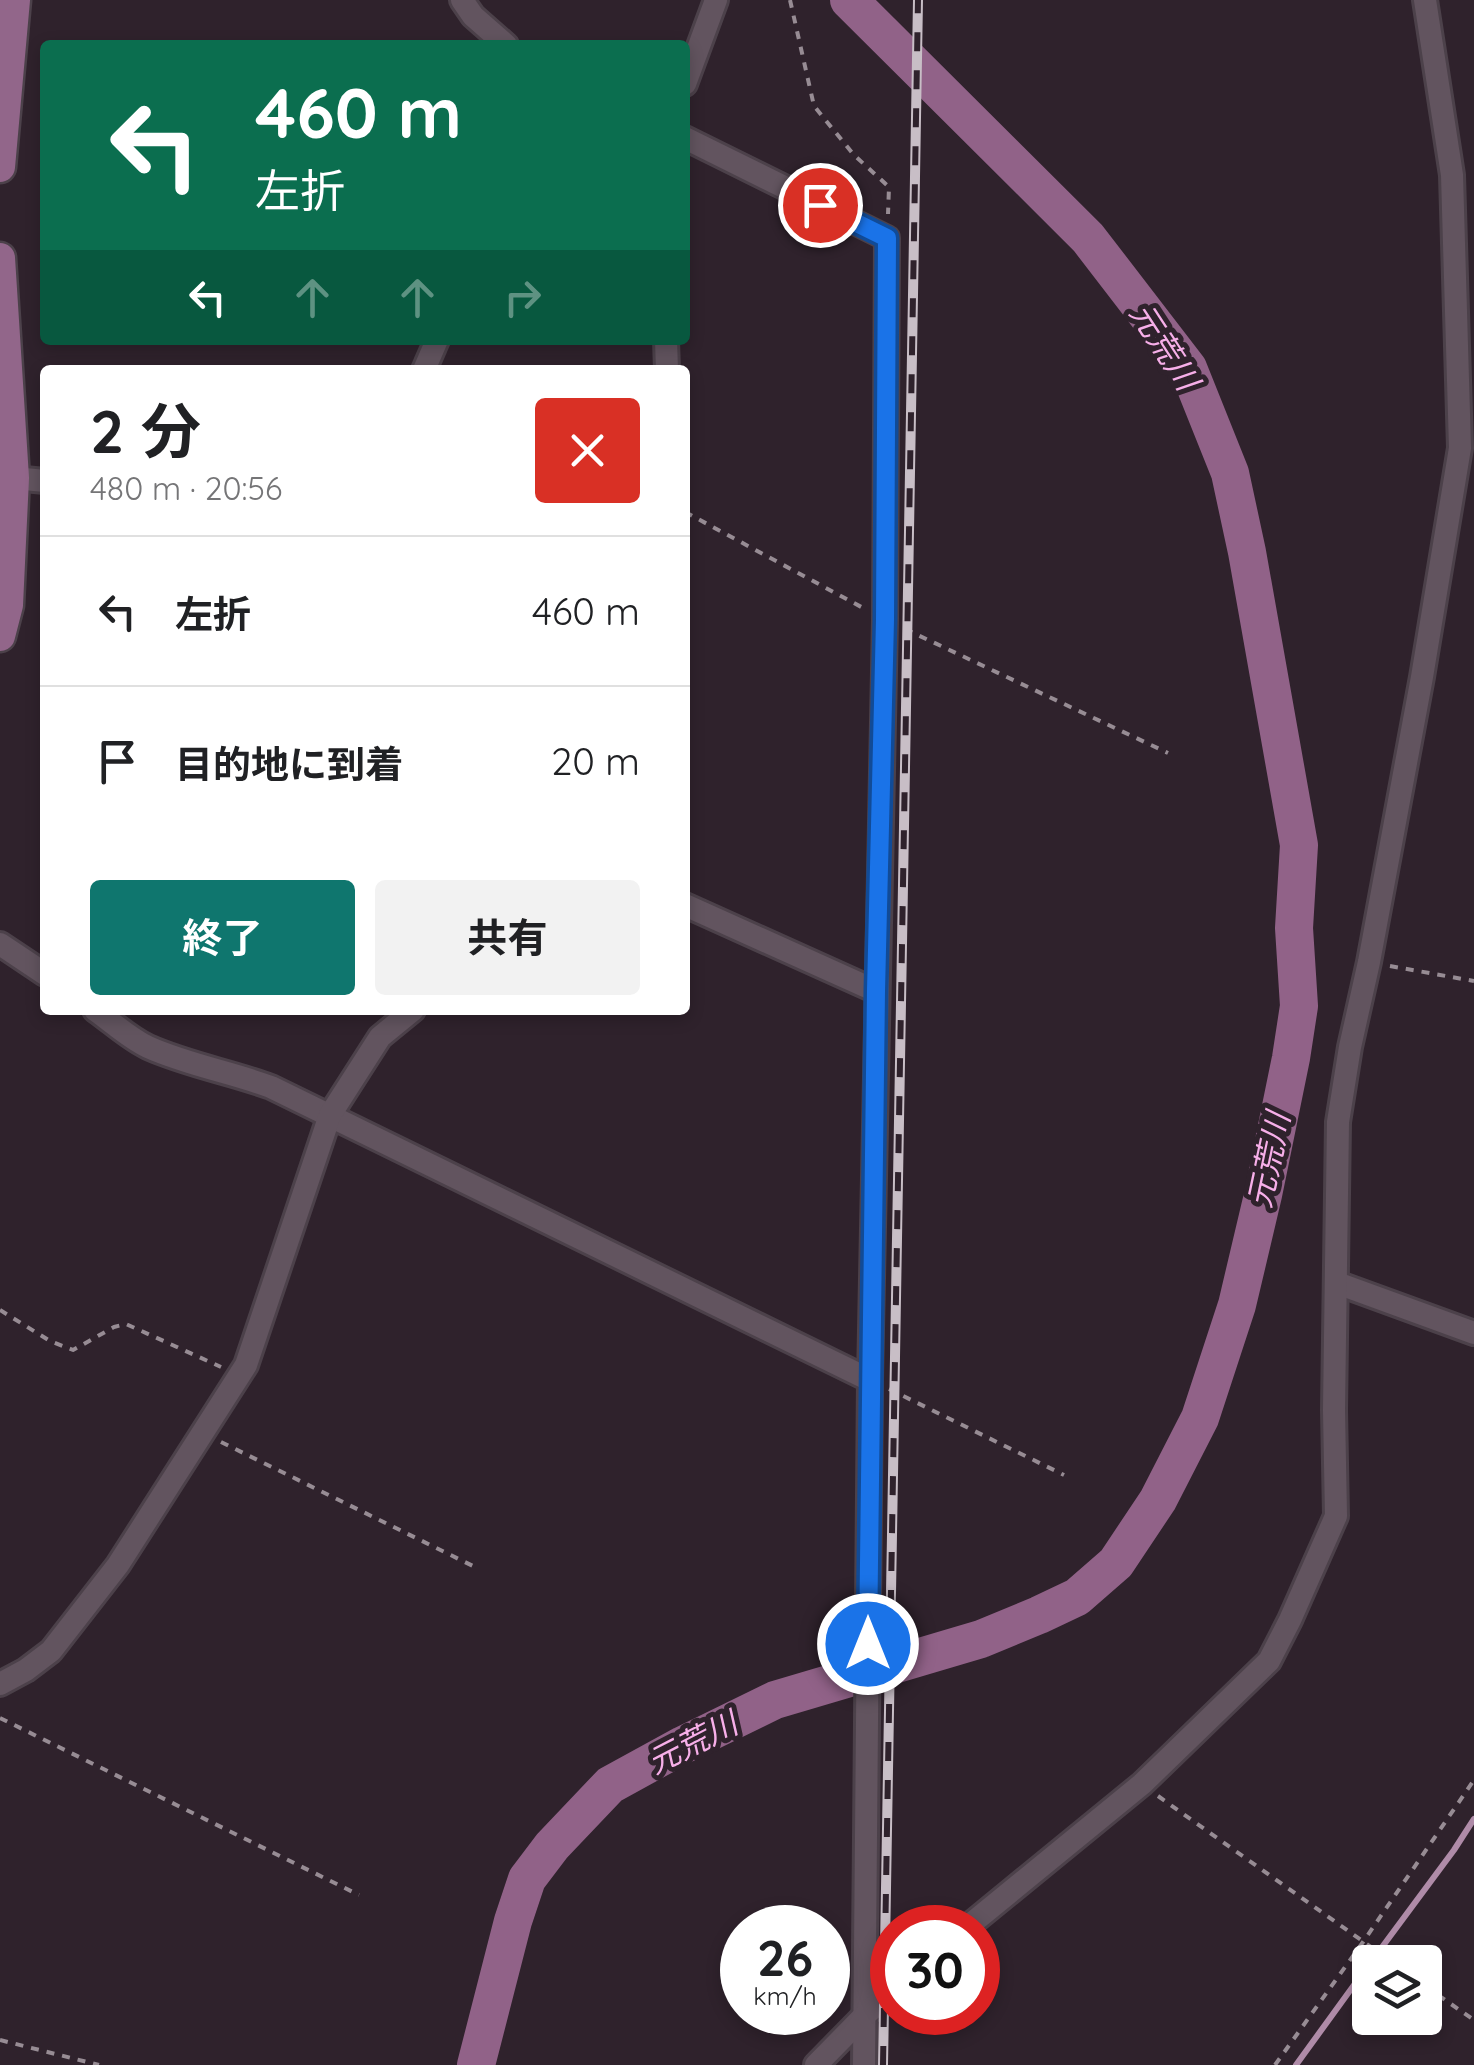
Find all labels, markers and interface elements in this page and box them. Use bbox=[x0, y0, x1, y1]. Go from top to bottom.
text: 460 m bbox=[255, 68, 462, 156]
icon: left bbox=[90, 80, 220, 210]
text: 左折 bbox=[255, 162, 345, 218]
pin bbox=[778, 163, 863, 248]
icon: arrive bbox=[793, 178, 848, 233]
icon: left bbox=[180, 270, 235, 325]
icon: ahead bbox=[285, 270, 340, 325]
icon: ahead bbox=[390, 270, 445, 325]
icon: right bbox=[495, 270, 550, 325]
water label: 元荒川 bbox=[1122, 295, 1210, 400]
text: 2 分 bbox=[90, 393, 201, 468]
button: close bbox=[535, 398, 640, 503]
text: 480 m · 20:56 bbox=[90, 468, 282, 508]
icon: left bbox=[90, 584, 145, 639]
text: 460 m bbox=[532, 587, 640, 635]
text: 左折 bbox=[175, 590, 251, 638]
icon: arrive bbox=[90, 734, 145, 789]
text: 20 m bbox=[551, 737, 640, 785]
text: 目的地に到着 bbox=[175, 740, 403, 788]
button: 終了 bbox=[90, 880, 355, 995]
button: 共有 bbox=[375, 880, 640, 995]
water label: 元荒川 bbox=[1238, 1106, 1298, 1211]
position arrow bbox=[816, 1592, 920, 1696]
water label: 元荒川 bbox=[640, 1701, 747, 1782]
speed limit sign: 30 bbox=[870, 1905, 1000, 2035]
text: 26 bbox=[757, 1926, 813, 1989]
map controls bbox=[1352, 1945, 1442, 2035]
button: layers bbox=[1352, 1945, 1442, 2035]
text: km/h bbox=[753, 1980, 817, 2011]

